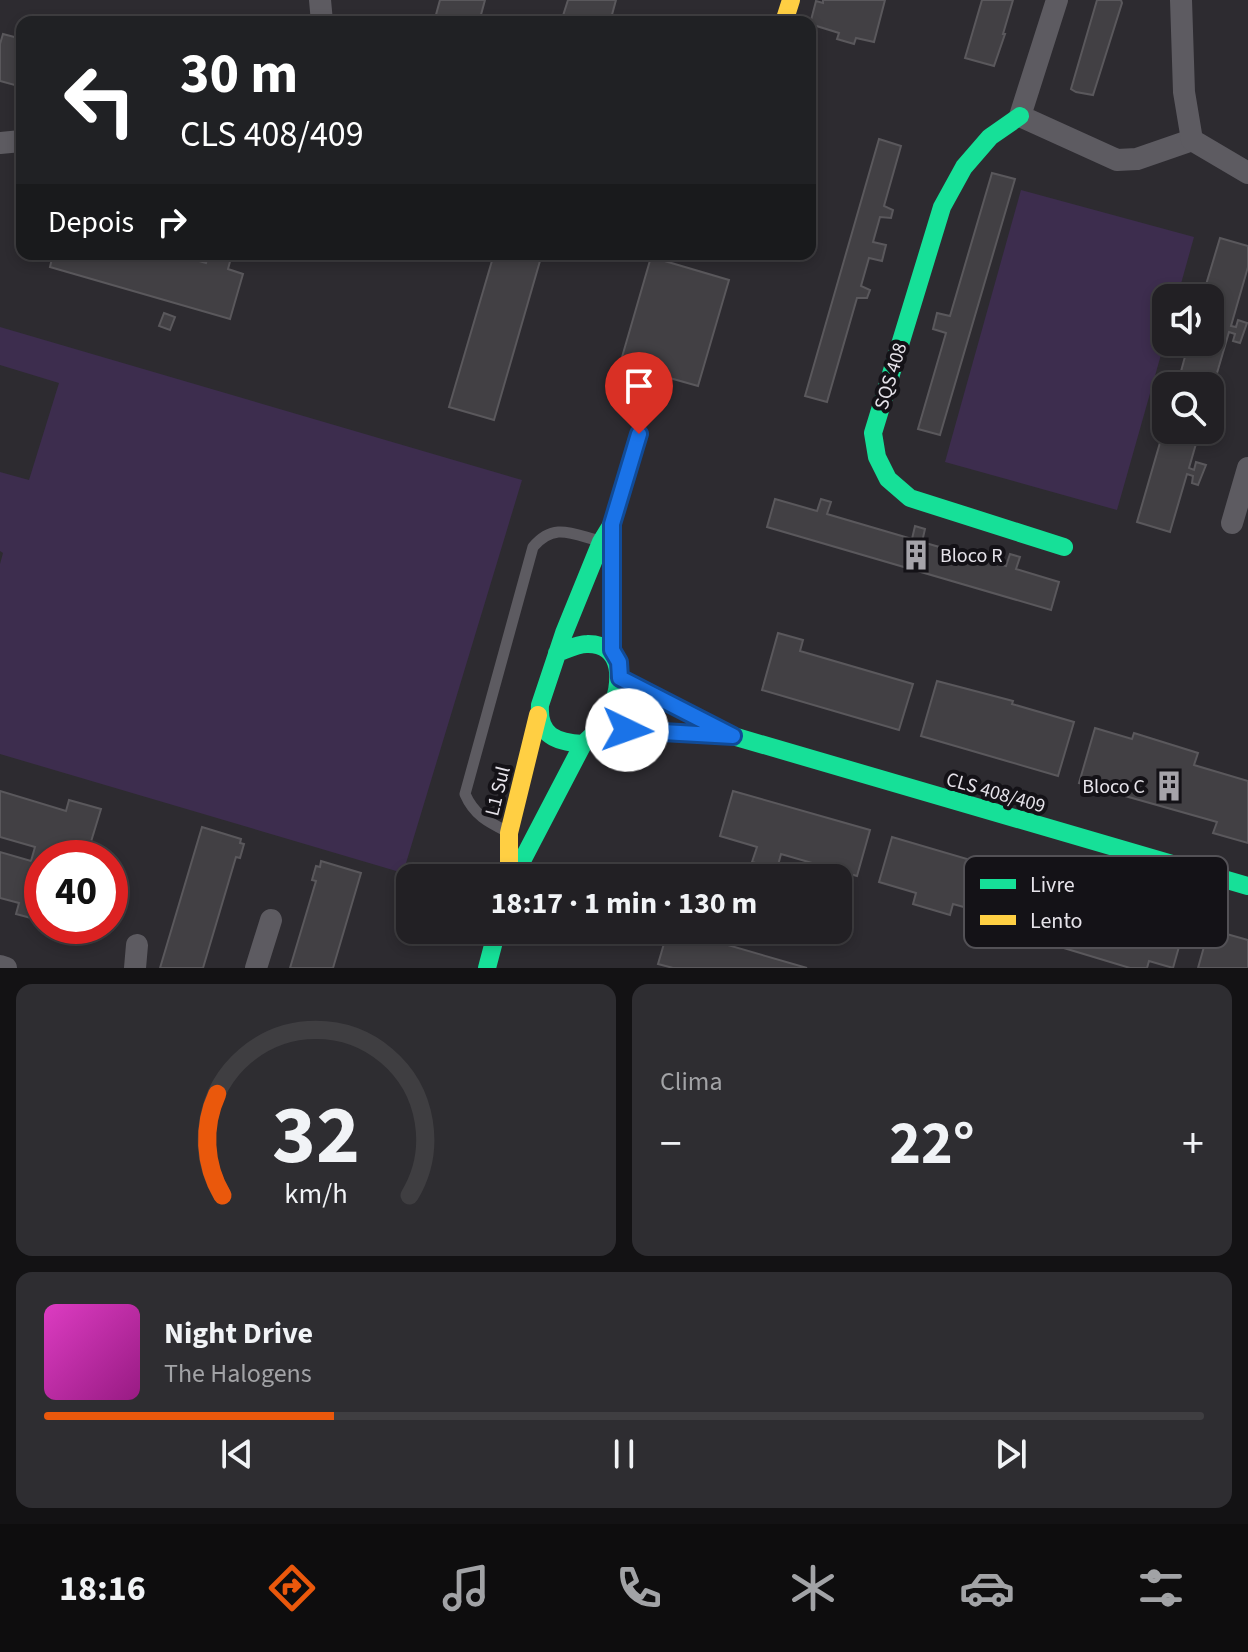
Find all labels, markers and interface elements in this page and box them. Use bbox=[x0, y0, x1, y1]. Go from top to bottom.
text: 30 m bbox=[180, 35, 298, 114]
icon: left bbox=[48, 48, 152, 152]
text: CLS 408/409 bbox=[180, 109, 364, 160]
icon: right bbox=[150, 200, 194, 244]
text: Depois bbox=[48, 201, 134, 244]
map controls bbox=[1152, 284, 1224, 444]
button: sound bbox=[1152, 284, 1224, 356]
street label: SQS 408 bbox=[868, 339, 914, 413]
pin bbox=[605, 352, 673, 434]
icon: arrive bbox=[617, 364, 661, 408]
button: search bbox=[1152, 372, 1224, 444]
building icon: Bloco R bbox=[899, 538, 933, 572]
place label: Bloco R bbox=[940, 542, 1003, 570]
position arrow bbox=[585, 688, 669, 772]
street label: L1 Sul bbox=[478, 763, 518, 819]
street label: CLS 408/409 bbox=[943, 765, 1049, 820]
building icon: Bloco C bbox=[1152, 769, 1186, 803]
place label: Bloco C bbox=[1082, 773, 1145, 801]
speed limit sign: 40 bbox=[24, 840, 128, 944]
legend bbox=[964, 856, 1228, 948]
text: Livre bbox=[1030, 869, 1075, 901]
text: 18:17 · 1 min · 130 m bbox=[491, 882, 757, 925]
text: Lento bbox=[1030, 905, 1082, 937]
text: Clima bbox=[660, 1063, 723, 1100]
text: 32 bbox=[272, 1077, 360, 1195]
text: 22° bbox=[889, 1102, 975, 1187]
text: − bbox=[660, 1113, 682, 1176]
text: + bbox=[1182, 1113, 1204, 1176]
text: km/h bbox=[284, 1174, 348, 1214]
text: Night Drive bbox=[164, 1312, 313, 1355]
text: The Halogens bbox=[164, 1355, 312, 1392]
icon: previous bbox=[215, 1432, 259, 1476]
icon: pause bbox=[602, 1432, 646, 1476]
icon: next bbox=[989, 1432, 1033, 1476]
icon: directions bbox=[264, 1560, 320, 1616]
icon: music bbox=[438, 1560, 494, 1616]
icon: phone bbox=[611, 1560, 667, 1616]
icon: climate bbox=[785, 1560, 841, 1616]
icon: car bbox=[959, 1560, 1015, 1616]
icon: filters bbox=[1133, 1560, 1189, 1616]
text: 18:16 bbox=[59, 1563, 146, 1614]

